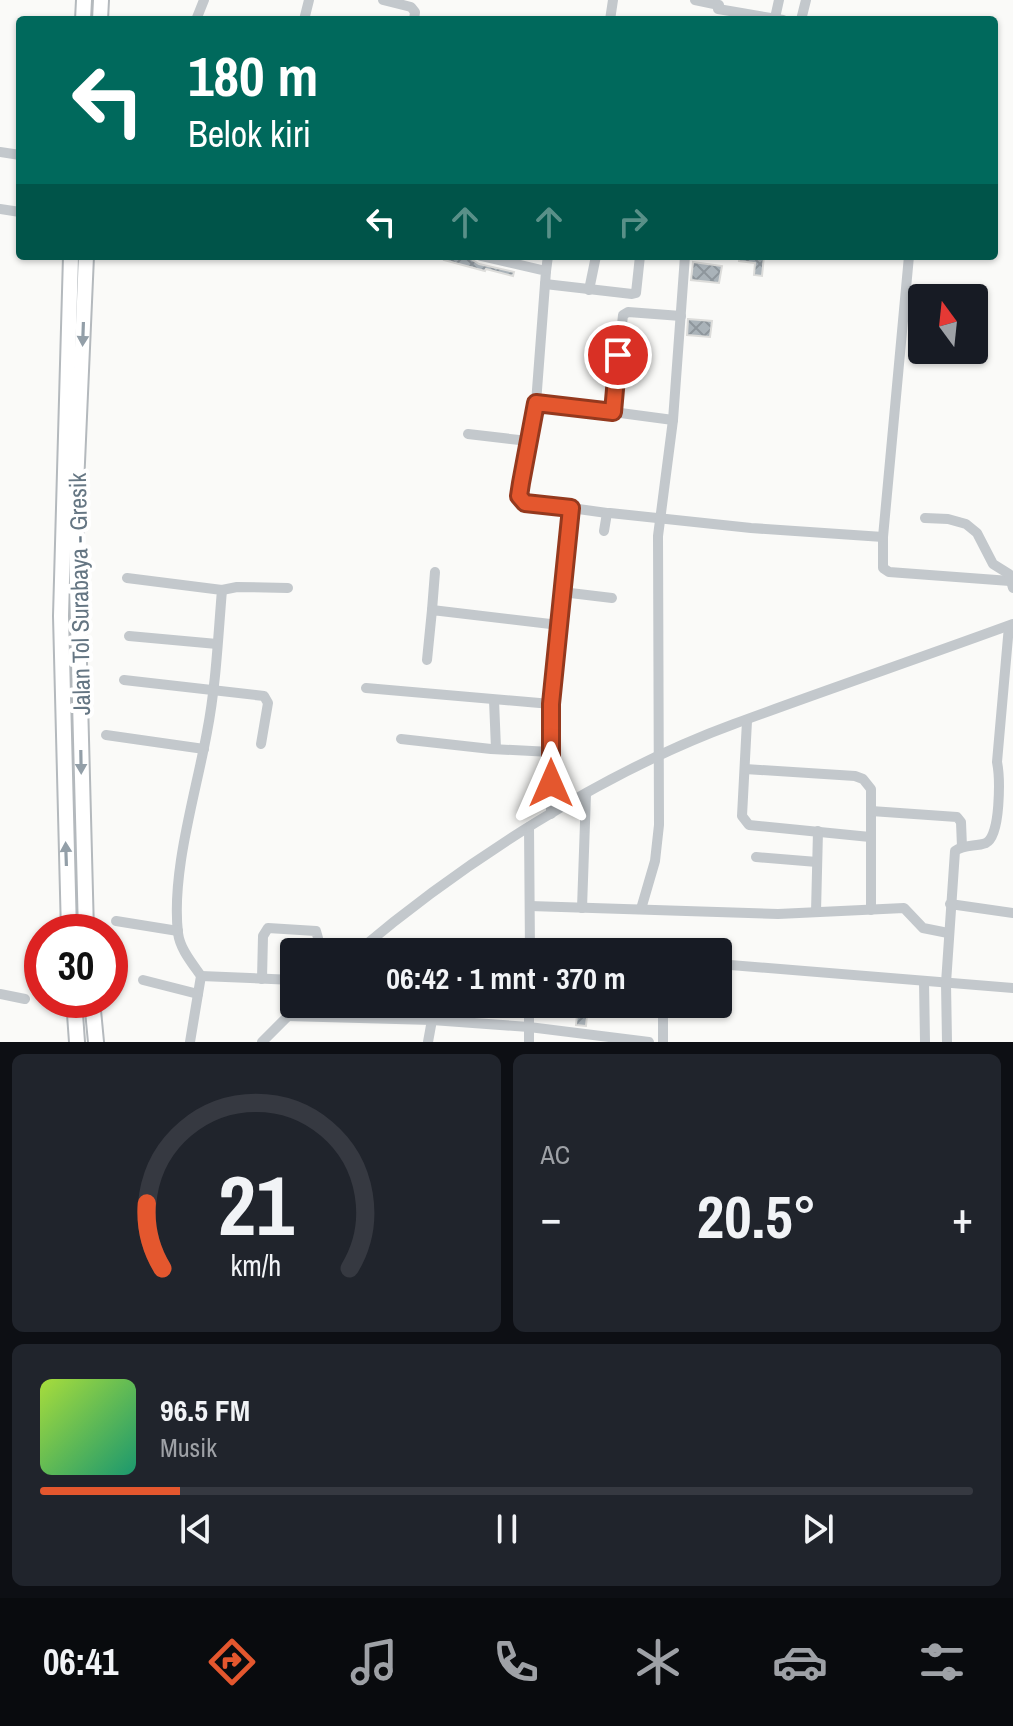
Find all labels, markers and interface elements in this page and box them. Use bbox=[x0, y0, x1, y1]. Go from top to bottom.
text: 180 m bbox=[188, 38, 318, 113]
icon: left bbox=[56, 48, 160, 152]
text: Belok kiri bbox=[188, 110, 311, 158]
icon: left bbox=[359, 200, 403, 244]
icon: ahead bbox=[443, 200, 487, 244]
icon: ahead bbox=[527, 200, 571, 244]
icon: right bbox=[611, 200, 655, 244]
north arrow bbox=[908, 284, 988, 364]
map controls bbox=[908, 284, 988, 364]
pin bbox=[584, 321, 652, 389]
one-way arrow bbox=[76, 322, 89, 347]
icon: arrive bbox=[596, 333, 640, 377]
street label: Jalan Tol Surabaya - Gresik bbox=[61, 472, 97, 716]
position arrow bbox=[509, 741, 593, 825]
one-way arrow bbox=[75, 750, 88, 775]
one-way arrow bbox=[60, 841, 73, 866]
speed limit sign: 30 bbox=[24, 914, 128, 1018]
text: 06:42 · 1 mnt · 370 m bbox=[386, 958, 626, 998]
text: AC bbox=[541, 1137, 570, 1172]
text: 21 bbox=[218, 1149, 294, 1261]
text: 20.5° bbox=[697, 1176, 817, 1257]
text: − bbox=[541, 1187, 562, 1247]
text: + bbox=[952, 1187, 973, 1247]
text: km/h bbox=[231, 1246, 282, 1285]
text: 96.5 FM bbox=[160, 1390, 250, 1430]
text: Musik bbox=[160, 1430, 217, 1465]
icon: previous bbox=[174, 1507, 218, 1551]
icon: pause bbox=[485, 1507, 529, 1551]
icon: next bbox=[796, 1507, 840, 1551]
icon: directions bbox=[204, 1634, 260, 1690]
icon: music bbox=[346, 1634, 402, 1690]
icon: phone bbox=[488, 1634, 544, 1690]
icon: climate bbox=[630, 1634, 686, 1690]
icon: car bbox=[772, 1634, 828, 1690]
icon: filters bbox=[914, 1634, 970, 1690]
text: 06:41 bbox=[43, 1638, 118, 1686]

